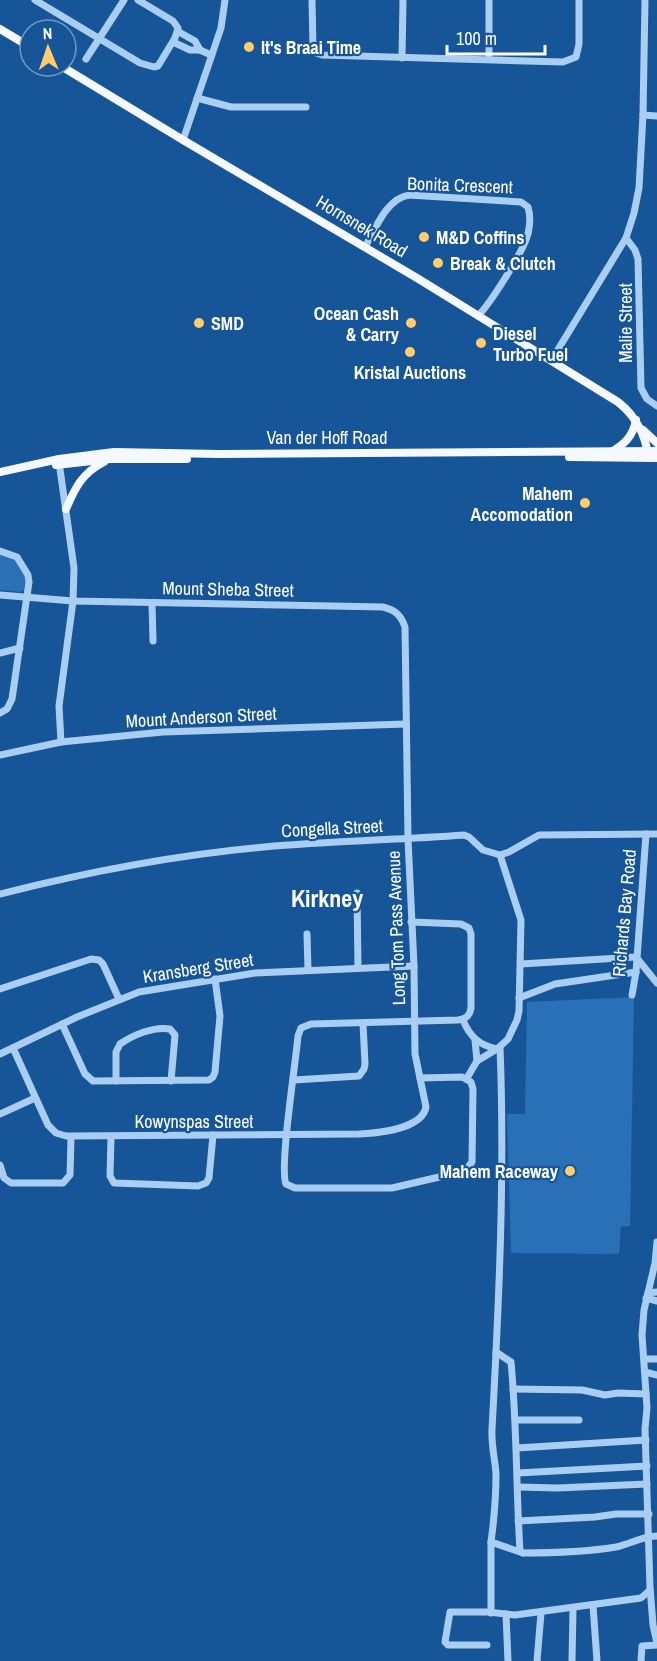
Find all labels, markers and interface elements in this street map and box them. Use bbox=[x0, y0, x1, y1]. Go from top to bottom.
north arrow bbox=[18, 18, 78, 78]
scale bar bbox=[447, 18, 544, 56]
text: N bbox=[42, 22, 53, 44]
text: 100 m bbox=[456, 26, 497, 51]
place label: It's Braai Time bbox=[261, 35, 361, 60]
marker: It's Braai Time bbox=[242, 40, 256, 54]
street label: Bonita Crescent bbox=[407, 171, 513, 199]
street label: Hornsnek Road bbox=[312, 189, 412, 263]
place label: M&D Coffins bbox=[436, 225, 525, 250]
marker: M&D Coffins bbox=[417, 230, 431, 244]
place label: Break & Clutch bbox=[450, 251, 556, 276]
marker: Break & Clutch bbox=[431, 256, 445, 270]
street label: Malie Street bbox=[613, 283, 638, 363]
place label: Ocean Cash & Carry bbox=[314, 301, 400, 347]
place label: SMD bbox=[211, 311, 244, 336]
marker: SMD bbox=[192, 316, 206, 330]
marker: Ocean Cash & Carry bbox=[404, 316, 418, 330]
place label: Diesel Turbo Fuel bbox=[493, 321, 568, 367]
marker: Diesel Turbo Fuel bbox=[474, 336, 488, 350]
marker: Kristal Auctions bbox=[403, 345, 417, 359]
place label: Kristal Auctions bbox=[354, 360, 466, 385]
street label: Van der Hoff Road bbox=[267, 425, 387, 450]
place label: Mahem Accomodation bbox=[470, 481, 573, 527]
marker: Mahem Accomodation bbox=[578, 496, 592, 510]
street label: Mount Sheba Street bbox=[162, 575, 294, 603]
street label: Mount Anderson Street bbox=[125, 701, 277, 733]
street label: Congella Street bbox=[281, 813, 383, 843]
street label: Richards Bay Road bbox=[606, 848, 642, 978]
street label: Long Tom Pass Avenue bbox=[381, 850, 411, 1006]
district label: Kirkney bbox=[291, 882, 363, 914]
street label: Kransberg Street bbox=[141, 947, 255, 989]
street label: Kowynspas Street bbox=[135, 1109, 253, 1134]
place label: Mahem Raceway bbox=[440, 1159, 559, 1184]
marker: Mahem Raceway bbox=[563, 1164, 577, 1178]

